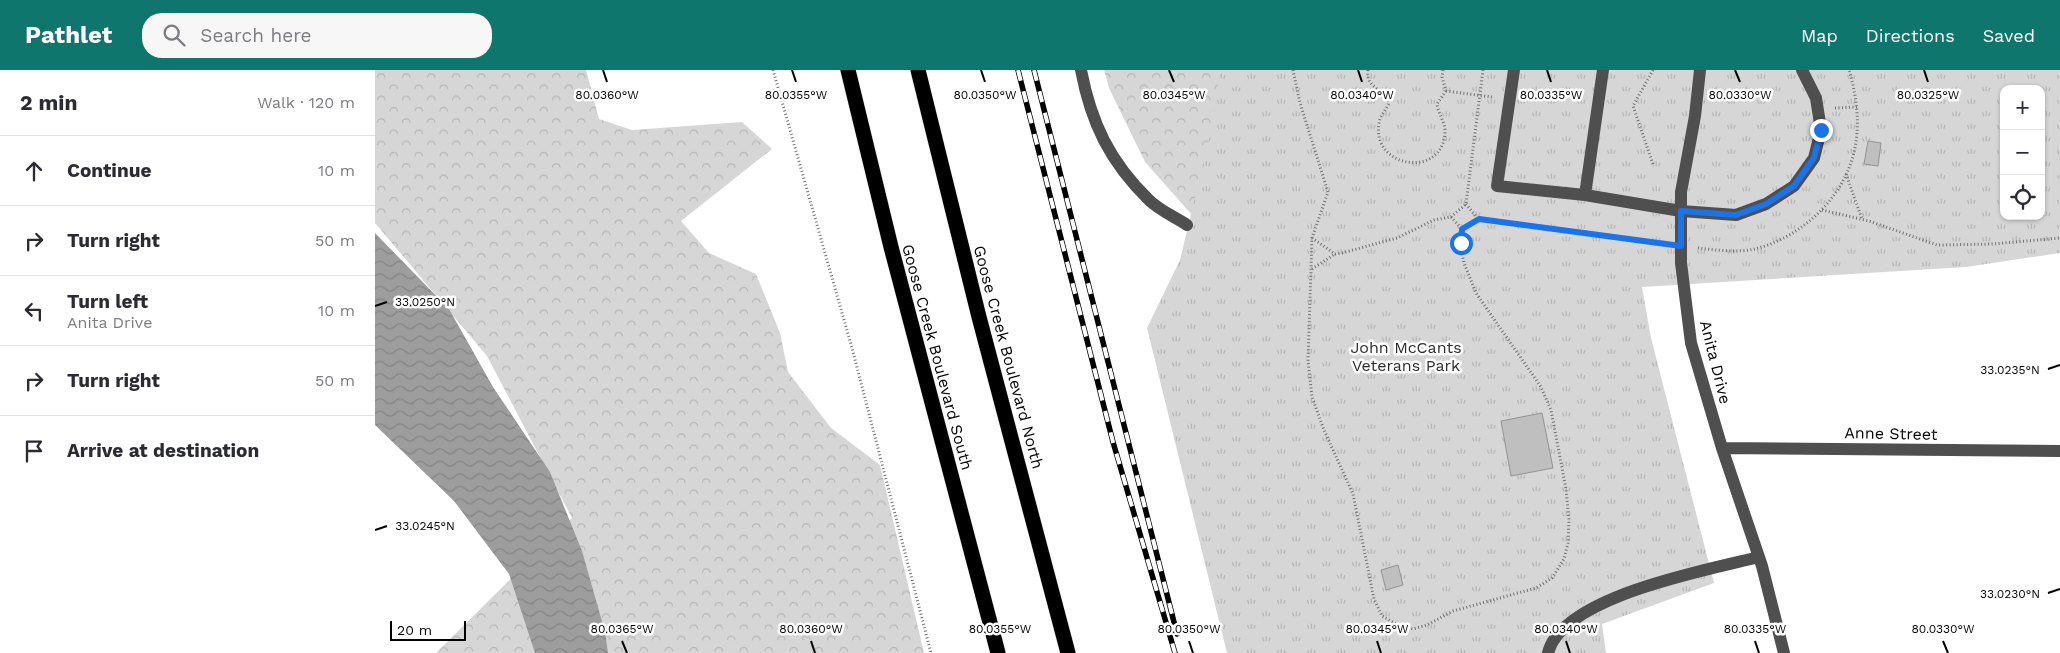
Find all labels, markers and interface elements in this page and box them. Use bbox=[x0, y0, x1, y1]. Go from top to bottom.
search box bbox=[142, 13, 492, 58]
text: Pathlet bbox=[25, 21, 112, 49]
icon: search bbox=[160, 21, 188, 49]
text: Search here bbox=[200, 24, 312, 47]
text: Map bbox=[1801, 25, 1838, 46]
text: Directions bbox=[1866, 25, 1955, 46]
text: Saved bbox=[1983, 25, 2035, 46]
map controls bbox=[2000, 85, 2045, 220]
button: + bbox=[2000, 85, 2045, 130]
text: 80.0360°W bbox=[575, 88, 639, 102]
text: 80.0355°W bbox=[765, 88, 828, 102]
text: 80.0350°W bbox=[953, 88, 1017, 102]
text: 80.0345°W bbox=[1142, 88, 1206, 102]
text: 80.0340°W bbox=[1330, 88, 1394, 102]
text: 80.0335°W bbox=[1520, 88, 1583, 102]
text: 80.0330°W bbox=[1708, 88, 1772, 102]
text: 80.0325°W bbox=[1897, 88, 1960, 102]
text: 2 min bbox=[20, 90, 77, 115]
text: Walk · 120 m bbox=[257, 93, 355, 112]
route end bbox=[1810, 119, 1833, 142]
button: − bbox=[2000, 130, 2045, 175]
icon: ahead bbox=[20, 157, 48, 185]
text: Continue bbox=[67, 159, 151, 182]
text: 10 m bbox=[318, 161, 355, 180]
button: locate bbox=[2000, 175, 2045, 220]
icon: right bbox=[20, 227, 48, 255]
text: Turn right bbox=[67, 229, 160, 252]
text: 50 m bbox=[315, 231, 355, 250]
route start bbox=[1450, 232, 1473, 255]
street label: Goose Creek Boulevard South bbox=[898, 242, 977, 472]
street label: Goose Creek Boulevard North bbox=[970, 243, 1048, 471]
text: Turn left bbox=[67, 290, 148, 313]
text: 33.0250°N bbox=[395, 295, 455, 309]
icon: left bbox=[20, 297, 48, 325]
text: 10 m bbox=[318, 301, 355, 320]
text: Anita Drive bbox=[67, 313, 152, 332]
street label: Anita Drive bbox=[1696, 318, 1735, 406]
park label: John McCants Veterans Park bbox=[1350, 338, 1462, 375]
text: 33.0235°N bbox=[1980, 363, 2040, 377]
icon: right bbox=[20, 367, 48, 395]
text: Turn right bbox=[67, 369, 160, 392]
text: 50 m bbox=[315, 371, 355, 390]
street label: Anne Street bbox=[1844, 423, 1938, 444]
icon: arrive bbox=[20, 437, 48, 465]
text: Arrive at destination bbox=[67, 439, 259, 462]
text: 33.0245°N bbox=[395, 519, 455, 533]
text: 33.0230°N bbox=[1980, 587, 2040, 601]
scale bar bbox=[390, 618, 466, 641]
text: 20 m bbox=[397, 622, 432, 638]
text: 80.0365°W bbox=[590, 622, 654, 636]
text: 80.0360°W bbox=[779, 622, 843, 636]
text: 80.0355°W bbox=[969, 622, 1032, 636]
text: 80.0350°W bbox=[1157, 622, 1221, 636]
text: 80.0345°W bbox=[1345, 622, 1409, 636]
text: 80.0340°W bbox=[1534, 622, 1598, 636]
text: 80.0335°W bbox=[1724, 622, 1787, 636]
text: 80.0330°W bbox=[1911, 622, 1975, 636]

